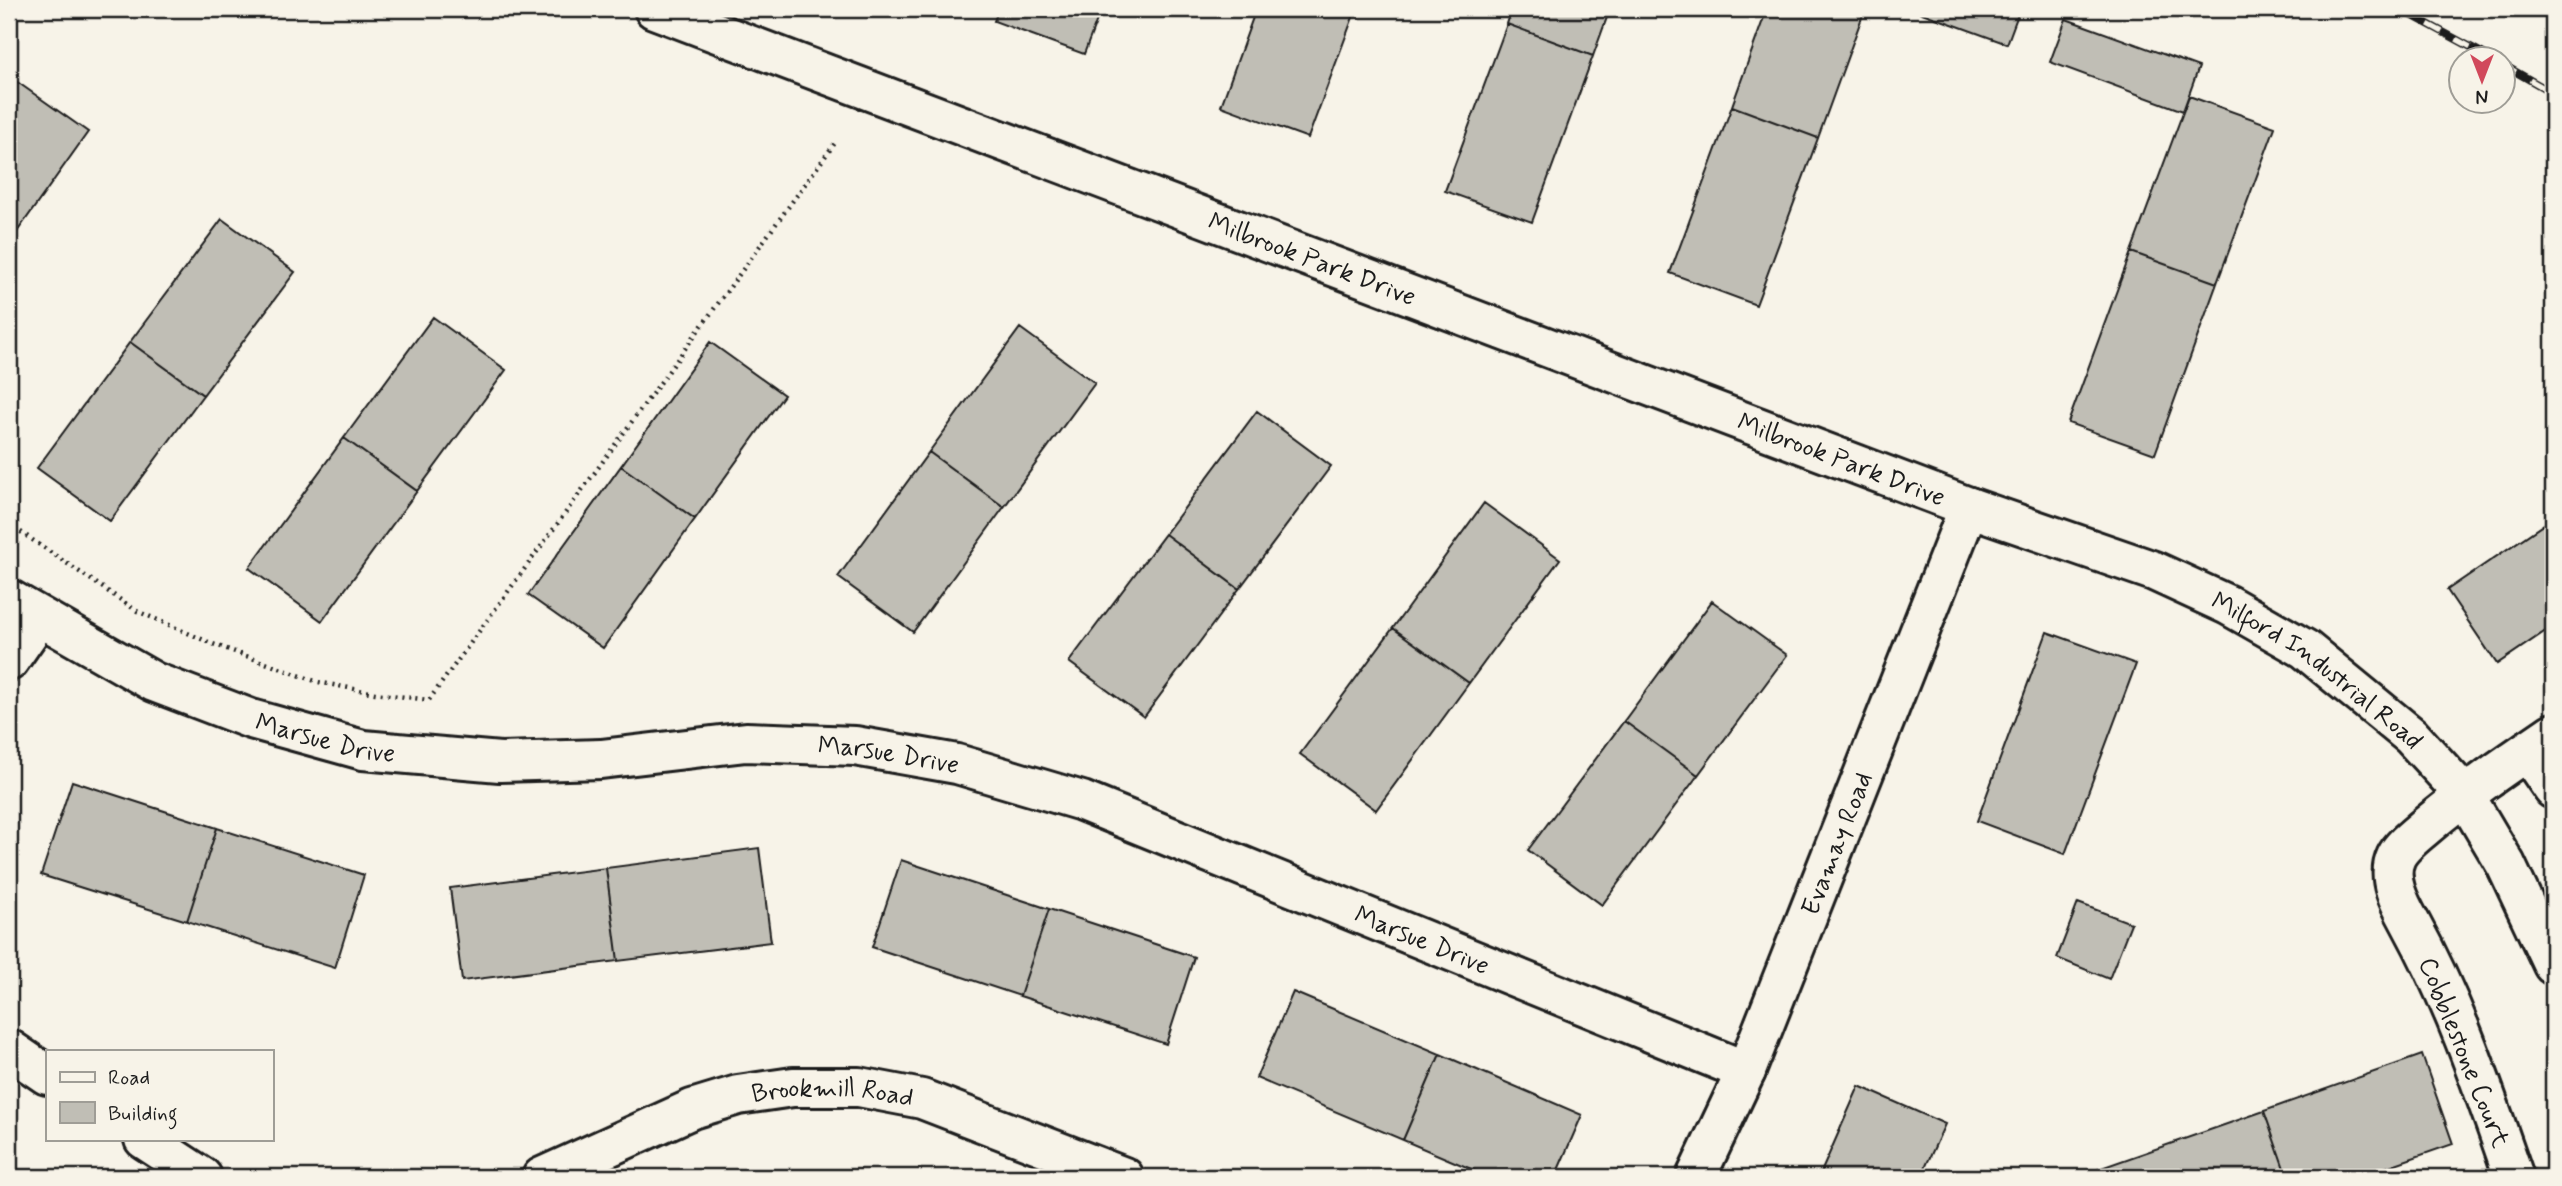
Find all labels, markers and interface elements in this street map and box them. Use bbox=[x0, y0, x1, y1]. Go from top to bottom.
north arrow bbox=[2446, 46, 2516, 116]
text: N bbox=[2476, 83, 2488, 108]
street label: Milbrook Park Drive bbox=[1203, 205, 1420, 315]
street label: Milbrook Park Drive bbox=[1732, 406, 1950, 515]
street label: Milford Industrial Road bbox=[2206, 585, 2430, 757]
street label: Marsue Drive bbox=[251, 706, 396, 772]
street label: Marsue Drive bbox=[817, 730, 962, 783]
street label: Evamay Road bbox=[1794, 767, 1882, 921]
street label: Marsue Drive bbox=[1349, 899, 1494, 984]
street label: Cobblestone Court bbox=[2409, 952, 2517, 1153]
legend bbox=[46, 1050, 273, 1140]
text: Road bbox=[108, 1064, 150, 1092]
street label: Brookmill Road bbox=[749, 1072, 916, 1116]
text: Building bbox=[108, 1100, 178, 1130]

